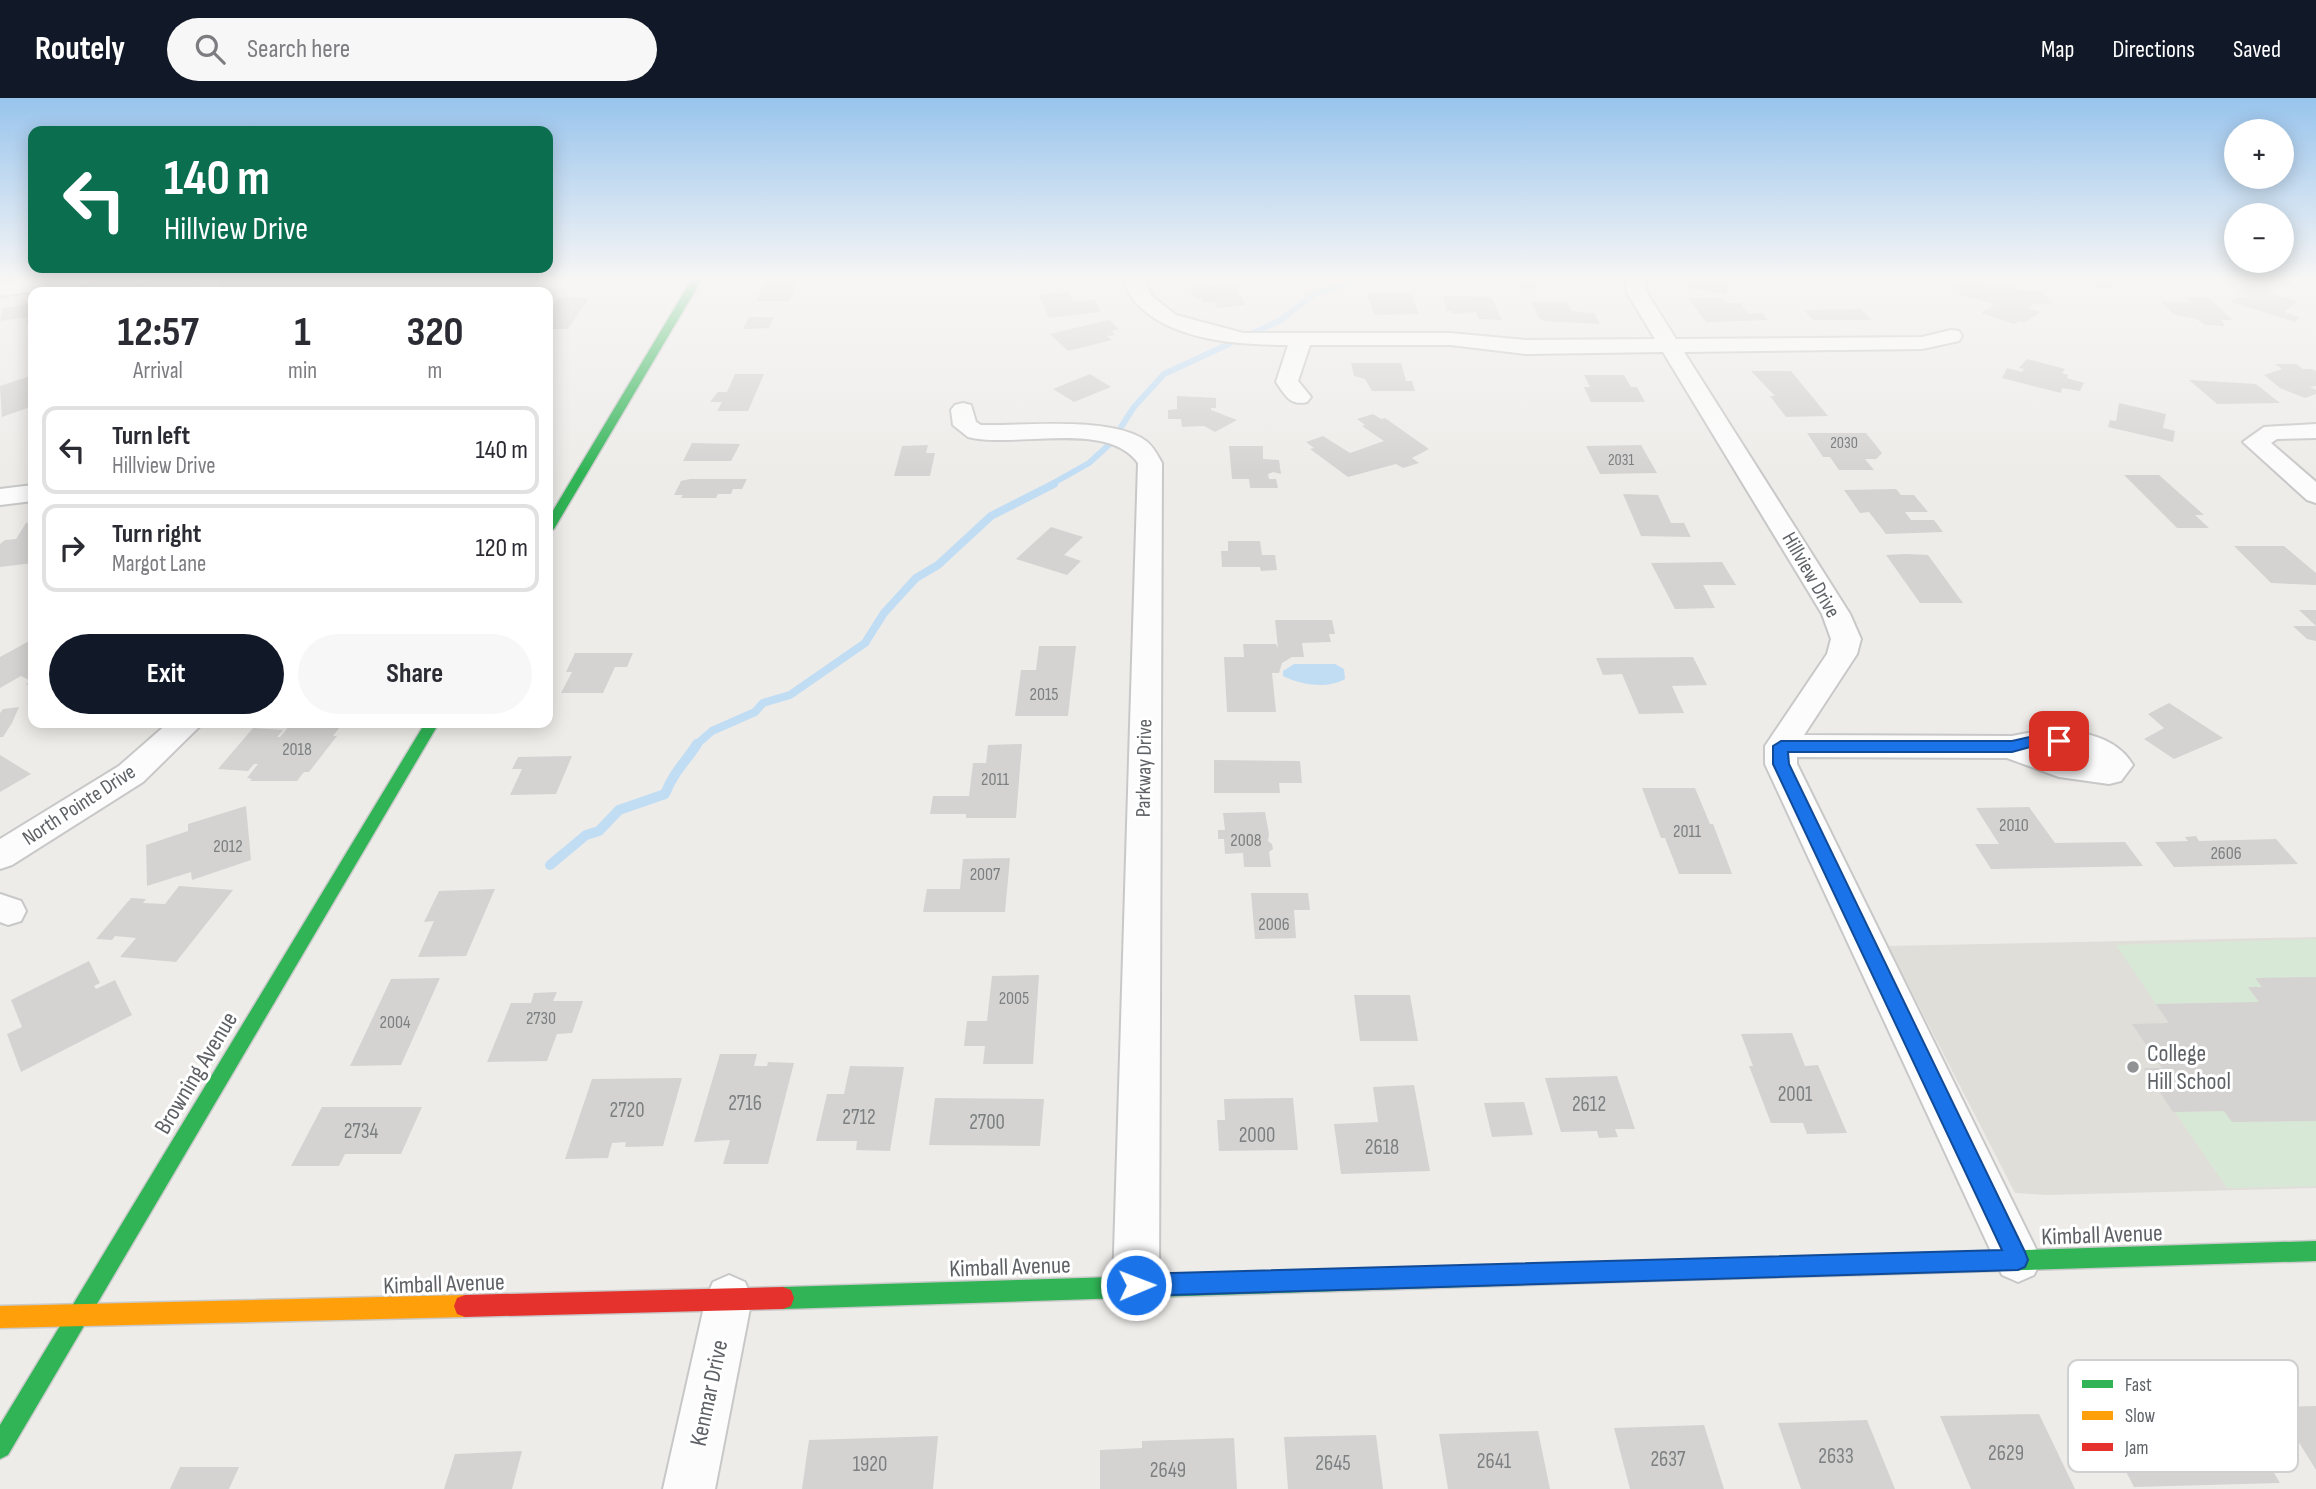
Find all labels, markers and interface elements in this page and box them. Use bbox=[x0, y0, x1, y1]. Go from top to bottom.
search box bbox=[167, 18, 657, 81]
text: Routely bbox=[35, 29, 125, 69]
icon: search bbox=[191, 30, 229, 68]
text: Search here bbox=[247, 34, 350, 65]
text: Map bbox=[2041, 35, 2074, 64]
text: Directions bbox=[2112, 35, 2195, 64]
text: Saved bbox=[2233, 35, 2281, 64]
map controls bbox=[2224, 119, 2294, 273]
button: + bbox=[2224, 119, 2294, 189]
text: 140 m bbox=[164, 150, 270, 209]
icon: left bbox=[49, 154, 140, 245]
button: − bbox=[2224, 203, 2294, 273]
text: Hillview Drive bbox=[164, 210, 308, 249]
text: 12:57 bbox=[117, 307, 199, 358]
text: 1 bbox=[294, 307, 311, 358]
text: 320 bbox=[406, 307, 464, 358]
text: Arrival bbox=[133, 357, 183, 385]
text: min bbox=[288, 357, 317, 385]
text: m bbox=[428, 357, 442, 385]
text: Turn left bbox=[112, 421, 190, 452]
icon: left bbox=[53, 431, 91, 469]
house number: 2030 bbox=[1830, 434, 1858, 453]
text: 140 m bbox=[476, 435, 528, 466]
house number: 2031 bbox=[1608, 451, 1634, 470]
text: Hillview Drive bbox=[112, 452, 216, 480]
text: Turn right bbox=[112, 519, 201, 550]
street label: Hillview Drive bbox=[1777, 528, 1845, 622]
icon: right bbox=[53, 529, 91, 567]
text: 120 m bbox=[475, 533, 528, 564]
text: Margot Lane bbox=[112, 550, 206, 578]
button: Exit bbox=[49, 634, 284, 714]
button: Share bbox=[298, 634, 532, 714]
house number: 2015 bbox=[1030, 684, 1058, 705]
pin bbox=[2029, 711, 2089, 771]
street label: Parkway Drive bbox=[1131, 719, 1157, 817]
icon: arrive bbox=[2040, 722, 2078, 760]
house number: 2018 bbox=[282, 739, 312, 760]
street label: North Pointe Drive bbox=[18, 759, 140, 851]
house number: 2011 bbox=[981, 769, 1010, 790]
house number: 2010 bbox=[1999, 815, 2029, 836]
house number: 2011 bbox=[1673, 821, 1702, 842]
house number: 2008 bbox=[1230, 830, 1262, 851]
house number: 2012 bbox=[213, 836, 243, 857]
house number: 2606 bbox=[2210, 843, 2242, 864]
house number: 2007 bbox=[970, 864, 1001, 885]
house number: 2006 bbox=[1258, 914, 1290, 935]
house number: 2005 bbox=[999, 988, 1029, 1009]
street label: Browning Avenue bbox=[148, 1007, 244, 1139]
house number: 2730 bbox=[526, 1008, 556, 1029]
house number: 2004 bbox=[380, 1012, 411, 1033]
place label: College Hill School bbox=[2147, 1039, 2231, 1096]
marker: College Hill School bbox=[2125, 1059, 2141, 1075]
house number: 2001 bbox=[1778, 1082, 1813, 1107]
house number: 2716 bbox=[728, 1091, 762, 1116]
house number: 2612 bbox=[1572, 1092, 1606, 1117]
house number: 2720 bbox=[609, 1098, 645, 1123]
house number: 2712 bbox=[842, 1105, 876, 1130]
house number: 2700 bbox=[969, 1110, 1005, 1135]
house number: 2734 bbox=[344, 1119, 379, 1144]
house number: 2000 bbox=[1239, 1123, 1275, 1148]
house number: 2618 bbox=[1365, 1135, 1399, 1160]
street label: Kimball Avenue bbox=[2041, 1218, 2163, 1252]
position arrow bbox=[1099, 1248, 1173, 1322]
street label: Kimball Avenue bbox=[949, 1250, 1071, 1284]
street label: Kimball Avenue bbox=[383, 1267, 505, 1301]
street label: Kenmar Drive bbox=[684, 1337, 734, 1449]
legend bbox=[2068, 1360, 2298, 1472]
text: Fast bbox=[2125, 1374, 2152, 1397]
text: Slow bbox=[2125, 1405, 2155, 1428]
text: Jam bbox=[2124, 1437, 2148, 1460]
house number: 2629 bbox=[1988, 1441, 2024, 1466]
house number: 2633 bbox=[1818, 1444, 1854, 1469]
house number: 2637 bbox=[1650, 1447, 1686, 1472]
house number: 2641 bbox=[1477, 1449, 1512, 1474]
house number: 2645 bbox=[1315, 1451, 1351, 1476]
house number: 1920 bbox=[853, 1452, 887, 1477]
house number: 2649 bbox=[1150, 1458, 1186, 1483]

